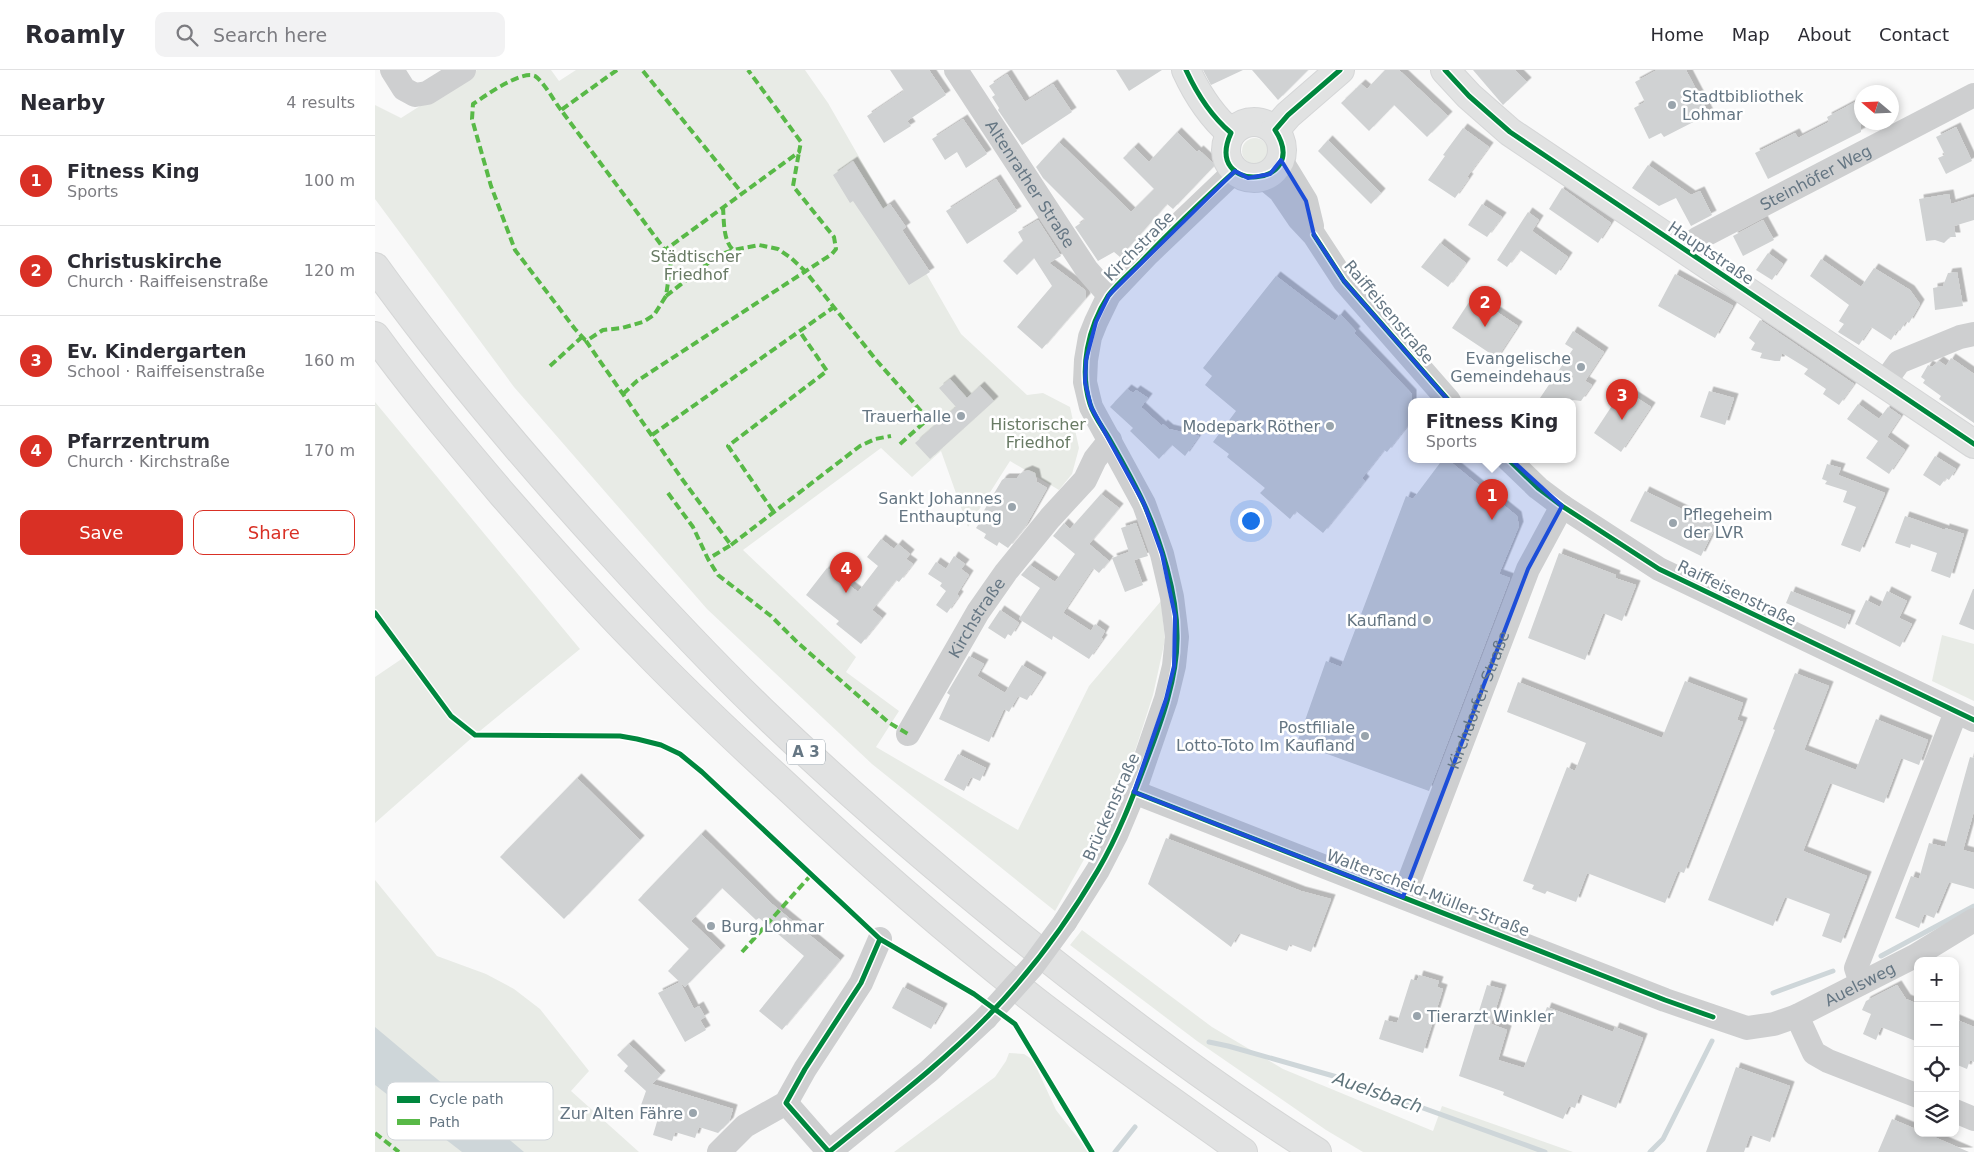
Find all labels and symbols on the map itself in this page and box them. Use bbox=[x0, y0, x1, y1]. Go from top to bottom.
north arrow bbox=[1854, 85, 1899, 130]
place label: Stadtbibliothek Lohmar bbox=[1682, 87, 1804, 124]
marker: Stadtbibliothek Lohmar bbox=[1666, 99, 1678, 111]
street label: Altenrather Straße bbox=[982, 116, 1079, 251]
street label: Steinhöfer Weg bbox=[1757, 141, 1874, 214]
street label: Kirchstraße bbox=[1100, 207, 1178, 285]
street label: Hauptstraße bbox=[1665, 217, 1757, 289]
park label: Städtischer Friedhof bbox=[651, 247, 742, 284]
street label: Raiffeisenstraße bbox=[1340, 256, 1438, 368]
pin: 2 bbox=[1469, 286, 1501, 327]
place label: Evangelische Gemeindehaus bbox=[1450, 349, 1571, 386]
marker: Evangelische Gemeindehaus bbox=[1575, 361, 1587, 373]
pin: 3 bbox=[1606, 379, 1638, 420]
place label: Trauerhalle bbox=[861, 407, 951, 426]
marker: Trauerhalle bbox=[955, 410, 967, 422]
park label: Historischer Friedhof bbox=[990, 415, 1086, 452]
place label: Modepark Röther bbox=[1182, 417, 1320, 436]
marker: Modepark Röther bbox=[1324, 420, 1336, 432]
pin: 1 bbox=[1476, 479, 1508, 520]
place label: Sankt Johannes Enthauptung bbox=[878, 489, 1002, 526]
marker: Sankt Johannes Enthauptung bbox=[1006, 501, 1018, 513]
place label: Pflegeheim der LVR bbox=[1683, 505, 1773, 542]
your location bbox=[1238, 508, 1264, 534]
marker: Pflegeheim der LVR bbox=[1667, 517, 1679, 529]
pin: 4 bbox=[830, 552, 862, 593]
street label: Raiffeisenstraße bbox=[1675, 556, 1799, 630]
street label: Kirchstraße bbox=[944, 574, 1009, 661]
place label: Kaufland bbox=[1347, 611, 1417, 630]
marker: Kaufland bbox=[1421, 614, 1433, 626]
street label: Kirchdorfer Straße bbox=[1443, 628, 1513, 772]
place label: Postfiliale Lotto-Toto Im Kaufland bbox=[1176, 718, 1355, 755]
marker: Postfiliale Lotto-Toto Im Kaufland bbox=[1359, 730, 1371, 742]
road number: A 3 bbox=[787, 740, 825, 764]
street label: Brückenstraße bbox=[1079, 750, 1143, 864]
street label: Walterscheid-Müller-Straße bbox=[1324, 845, 1532, 941]
place label: Burg Lohmar bbox=[721, 917, 825, 936]
marker: Burg Lohmar bbox=[705, 920, 717, 932]
street label: Auelsweg bbox=[1821, 958, 1898, 1010]
place label: Tierarzt Winkler bbox=[1426, 1007, 1554, 1026]
marker: Tierarzt Winkler bbox=[1411, 1010, 1423, 1022]
water label: Auelsbach bbox=[1330, 1067, 1425, 1117]
legend bbox=[387, 1082, 553, 1140]
text: Cycle path bbox=[429, 1091, 504, 1107]
place label: Zur Alten Fähre bbox=[560, 1104, 683, 1123]
marker: Zur Alten Fähre bbox=[687, 1107, 699, 1119]
text: Path bbox=[429, 1114, 460, 1130]

